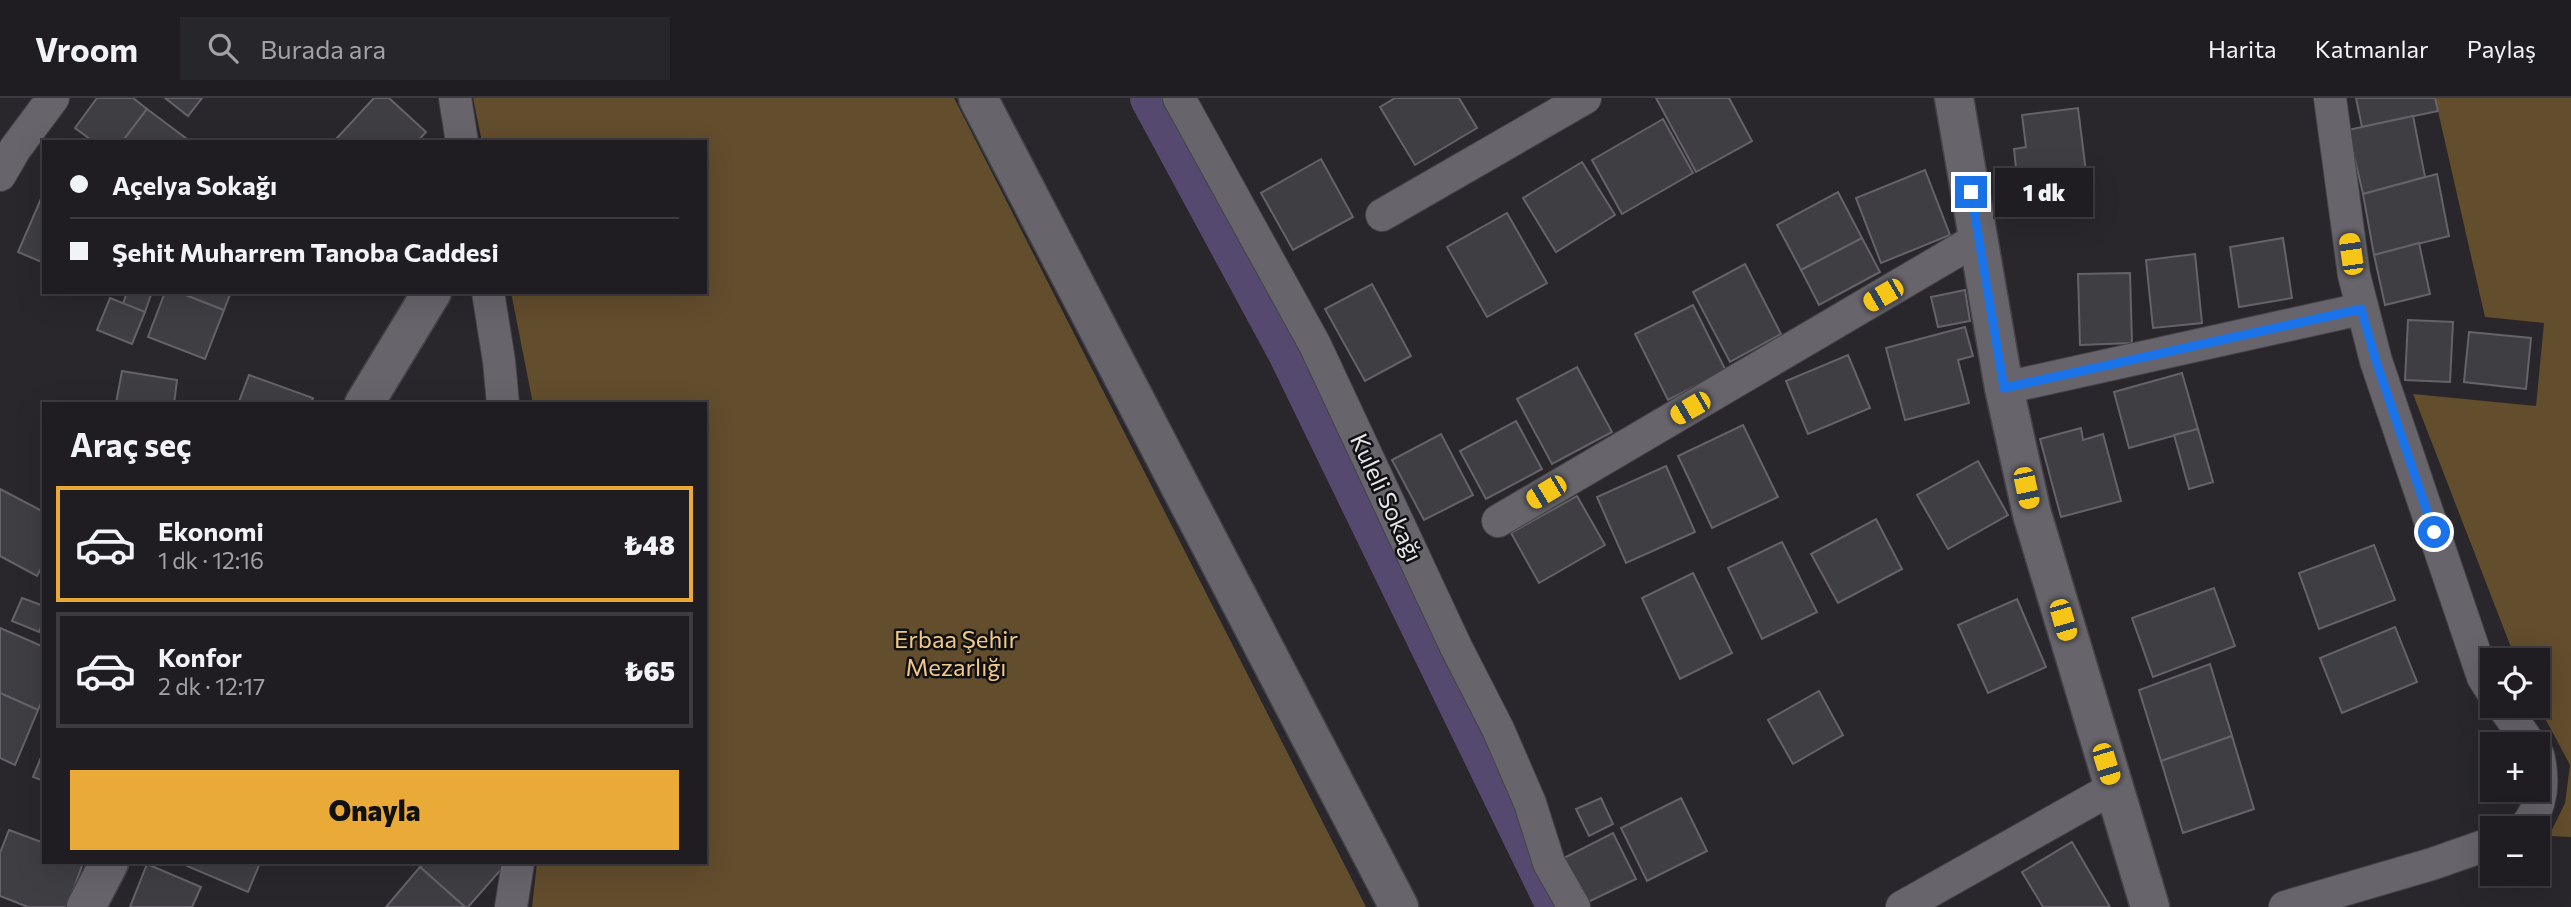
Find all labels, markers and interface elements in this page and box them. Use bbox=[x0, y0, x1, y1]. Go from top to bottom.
search box bbox=[180, 17, 670, 80]
text: Vroom bbox=[35, 28, 138, 69]
icon: search bbox=[204, 29, 242, 67]
text: Burada ara bbox=[260, 33, 386, 64]
text: Harita bbox=[2208, 34, 2277, 63]
text: Katmanlar bbox=[2315, 34, 2429, 63]
text: Paylaş bbox=[2467, 34, 2536, 63]
callout: 1 dk bbox=[1996, 168, 2094, 217]
text: Açelya Sokağı bbox=[112, 169, 277, 200]
route end bbox=[1955, 176, 1987, 208]
text: 1 dk bbox=[2023, 178, 2065, 206]
car bbox=[2338, 232, 2365, 276]
text: Şehit Muharrem Tanoba Caddesi bbox=[112, 236, 499, 267]
car bbox=[1860, 275, 1907, 315]
car bbox=[1667, 388, 1714, 428]
text: Araç seç bbox=[70, 424, 192, 464]
street label: Kuleli Sokağı bbox=[1345, 429, 1430, 566]
car bbox=[2012, 465, 2041, 511]
car bbox=[1523, 472, 1570, 512]
icon: car bbox=[74, 513, 137, 576]
text: Ekonomi bbox=[158, 515, 264, 546]
route start bbox=[2418, 516, 2450, 548]
text: ₺48 bbox=[623, 529, 675, 560]
text: 1 dk · 12:16 bbox=[158, 546, 264, 574]
car bbox=[2048, 597, 2079, 643]
park label: Erbaa Şehir Mezarlığı bbox=[894, 624, 1018, 681]
icon: car bbox=[74, 639, 137, 702]
text: Konfor bbox=[158, 641, 242, 672]
map controls bbox=[2480, 648, 2550, 886]
button: locate bbox=[2480, 648, 2550, 718]
text: ₺65 bbox=[624, 655, 675, 686]
text: 2 dk · 12:17 bbox=[158, 672, 265, 700]
button: + bbox=[2480, 732, 2550, 802]
car bbox=[2090, 741, 2123, 787]
button: Onayla bbox=[70, 770, 679, 850]
button: − bbox=[2480, 816, 2550, 886]

